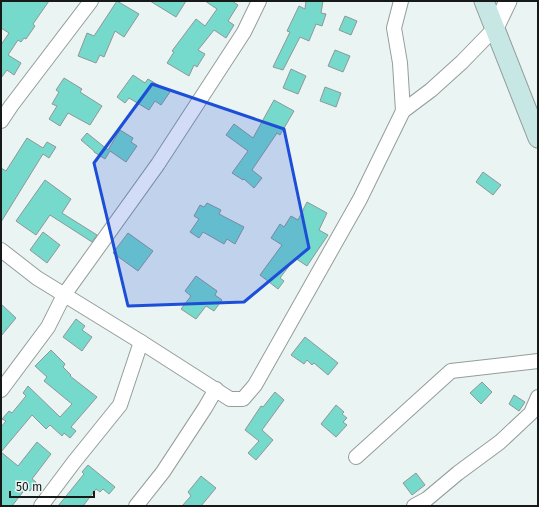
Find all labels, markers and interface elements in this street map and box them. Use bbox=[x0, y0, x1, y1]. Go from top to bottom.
scale bar bbox=[10, 473, 94, 499]
text: 50 m bbox=[16, 480, 42, 494]

